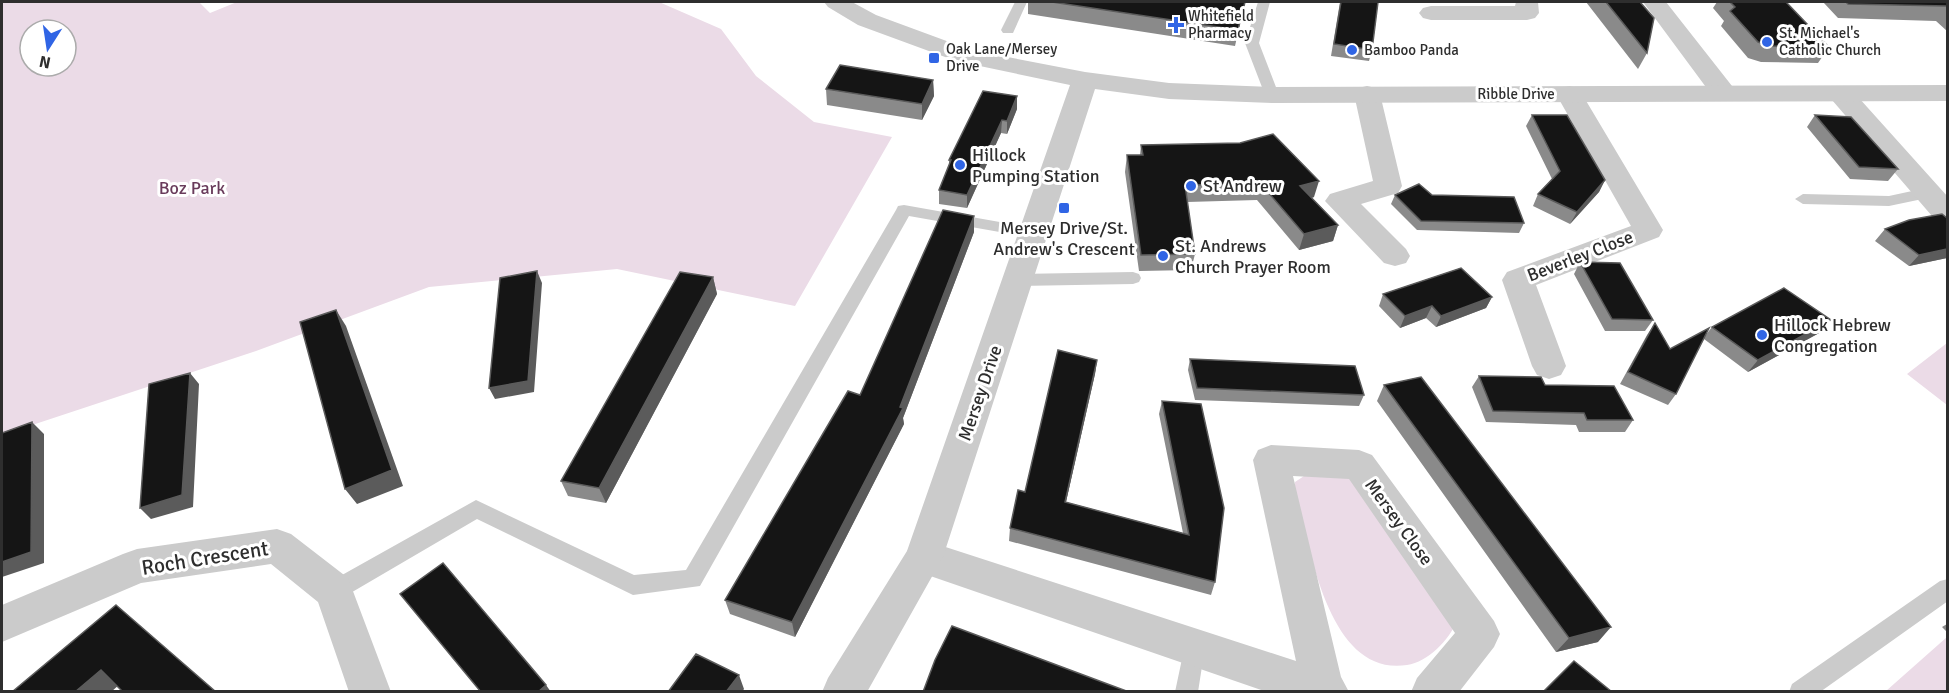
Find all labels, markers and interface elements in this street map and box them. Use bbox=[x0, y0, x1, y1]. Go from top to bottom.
place label: Whitefield Pharmacy bbox=[1188, 7, 1254, 42]
north arrow bbox=[18, 18, 78, 78]
marker: Whitefield Pharmacy bbox=[1169, 18, 1183, 32]
place label: St. Michael's Catholic Church bbox=[1779, 24, 1881, 59]
marker: St. Michael's Catholic Church bbox=[1760, 35, 1774, 49]
place label: Oak Lane/Mersey Drive bbox=[946, 40, 1057, 75]
place label: Bamboo Panda bbox=[1364, 41, 1459, 59]
marker: Bamboo Panda bbox=[1345, 43, 1359, 57]
text: N bbox=[38, 51, 53, 73]
marker: Oak Lane/Mersey Drive bbox=[927, 51, 941, 65]
street label: Ribble Drive bbox=[1477, 85, 1555, 103]
place label: Hillock Pumping Station bbox=[972, 144, 1100, 187]
marker: Hillock Pumping Station bbox=[953, 158, 967, 172]
place label: St Andrew bbox=[1203, 175, 1282, 197]
park label: Boz Park bbox=[159, 177, 225, 199]
marker: St Andrew bbox=[1184, 179, 1198, 193]
marker: Mersey Drive/St. Andrew's Crescent bbox=[1057, 201, 1071, 215]
place label: Mersey Drive/St. Andrew's Crescent bbox=[993, 217, 1135, 260]
street label: Beverley Close bbox=[1524, 226, 1636, 286]
place label: St. Andrews Church Prayer Room bbox=[1175, 235, 1331, 278]
marker: St. Andrews Church Prayer Room bbox=[1156, 249, 1170, 263]
place label: Hillock Hebrew Congregation bbox=[1774, 314, 1891, 357]
marker: Hillock Hebrew Congregation bbox=[1755, 328, 1769, 342]
street label: Mersey Drive bbox=[953, 342, 1007, 444]
street label: Mersey Close bbox=[1360, 475, 1438, 569]
street label: Roch Crescent bbox=[140, 535, 270, 581]

